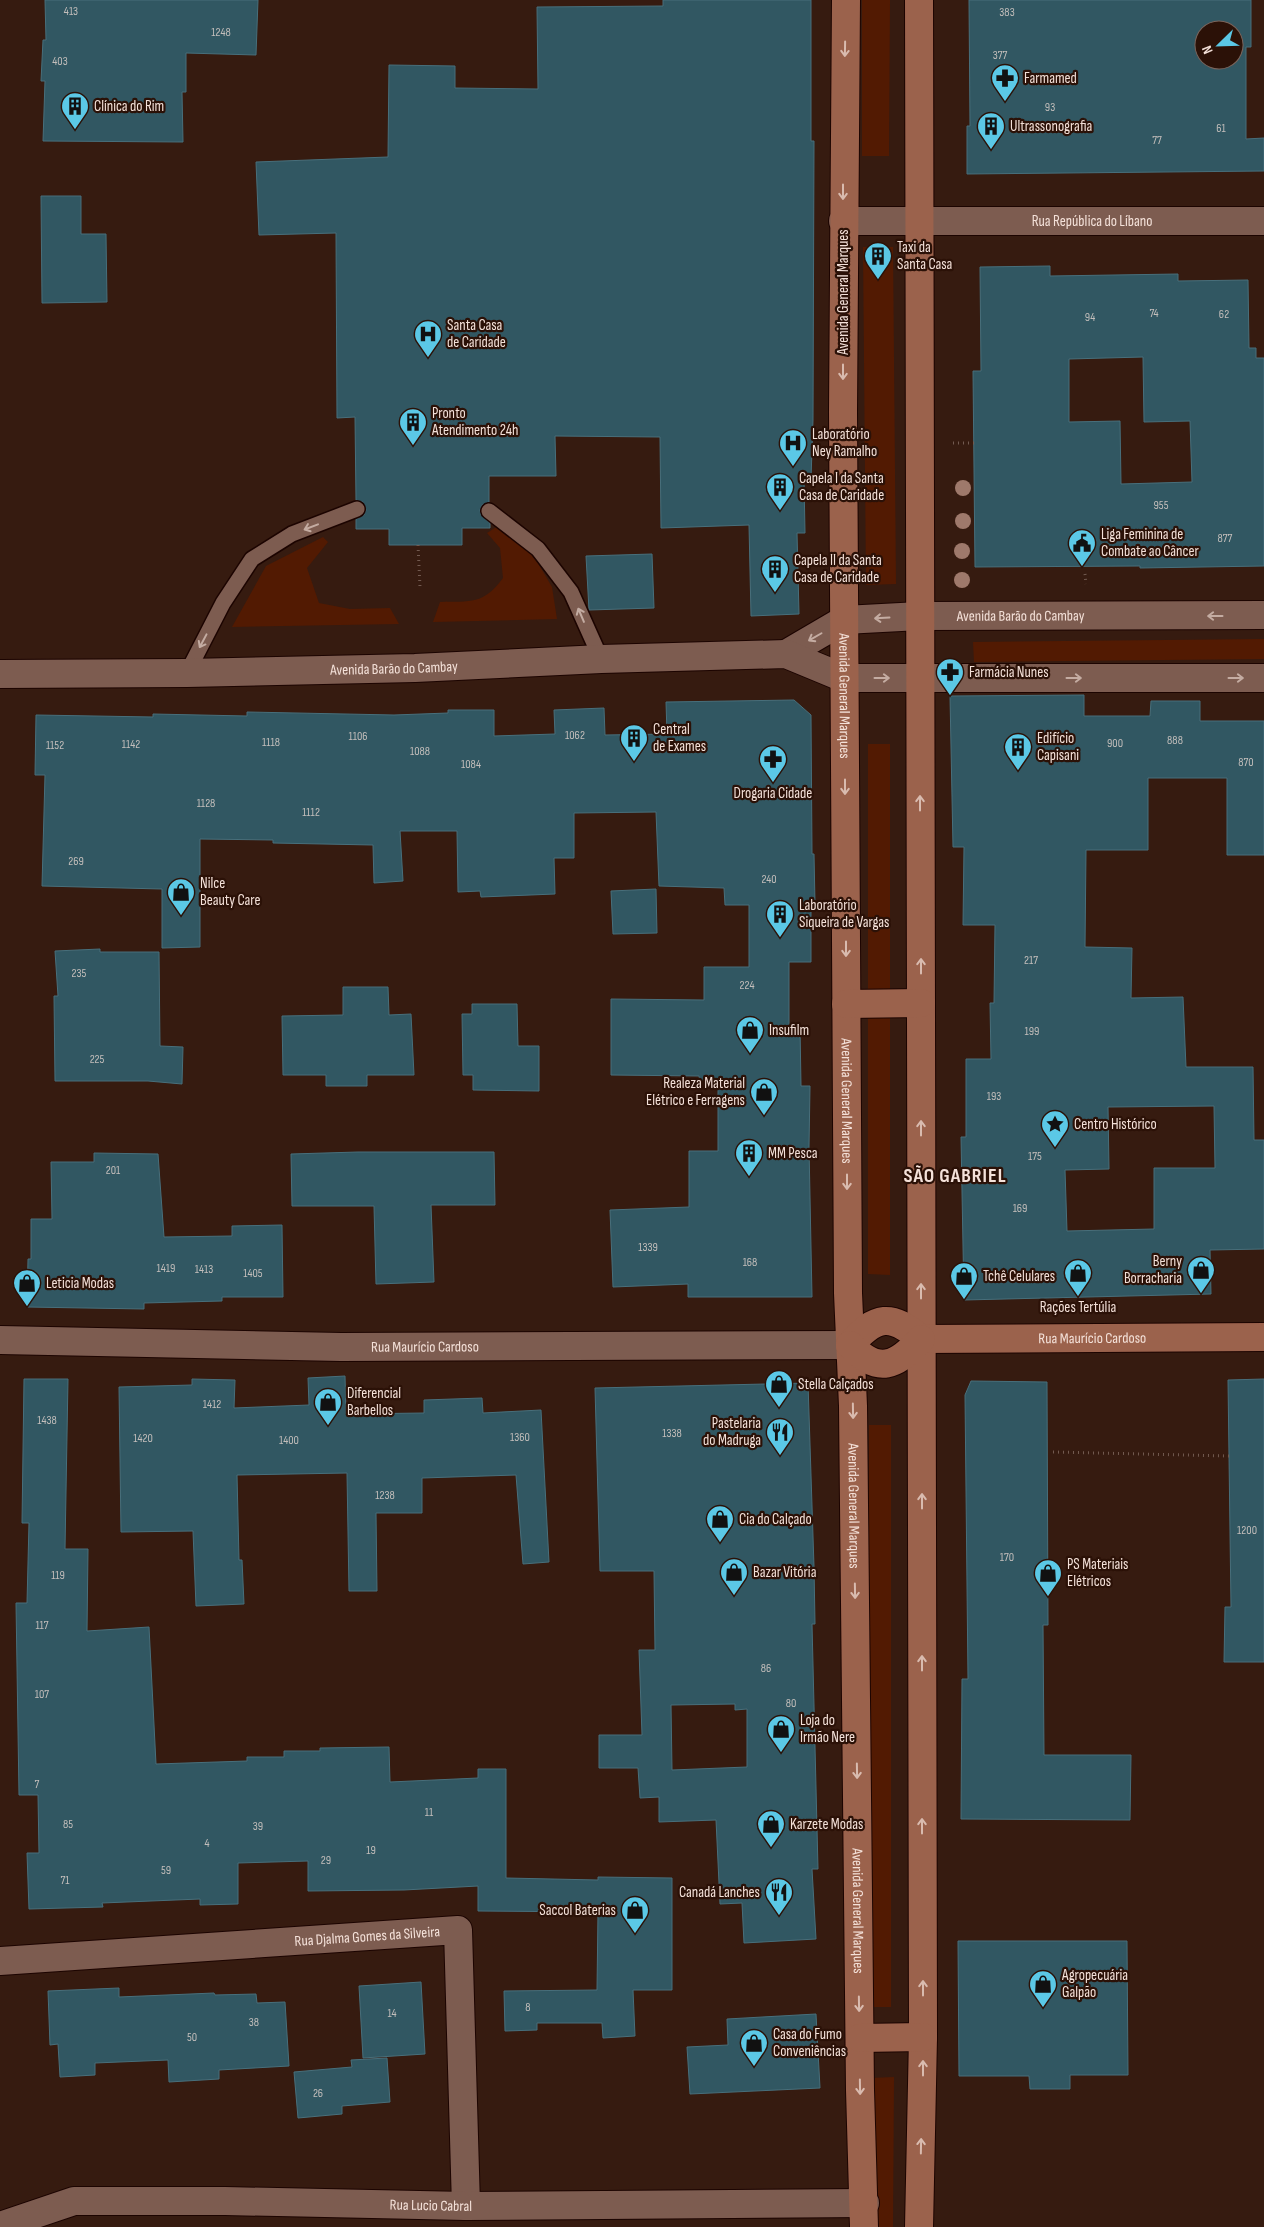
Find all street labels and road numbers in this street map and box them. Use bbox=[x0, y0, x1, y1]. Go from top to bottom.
street label: Rua República do Líbano bbox=[1032, 212, 1152, 231]
street label: Avenida General Marques bbox=[834, 229, 853, 356]
street label: Avenida Barão do Cambay bbox=[956, 606, 1085, 625]
street label: Avenida General Marques bbox=[835, 632, 854, 759]
street label: Avenida Barão do Cambay bbox=[329, 656, 458, 679]
street label: Avenida General Marques bbox=[837, 1037, 857, 1164]
street label: Rua Maurício Cardoso bbox=[1038, 1328, 1146, 1348]
street label: Rua Maurício Cardoso bbox=[371, 1337, 479, 1356]
street label: Avenida General Marques bbox=[844, 1442, 864, 1569]
street label: Avenida General Marques bbox=[848, 1847, 868, 1974]
street label: Rua Djalma Gomes da Silveira bbox=[294, 1922, 441, 1951]
street label: Rua Lucio Cabral bbox=[389, 2195, 472, 2216]

